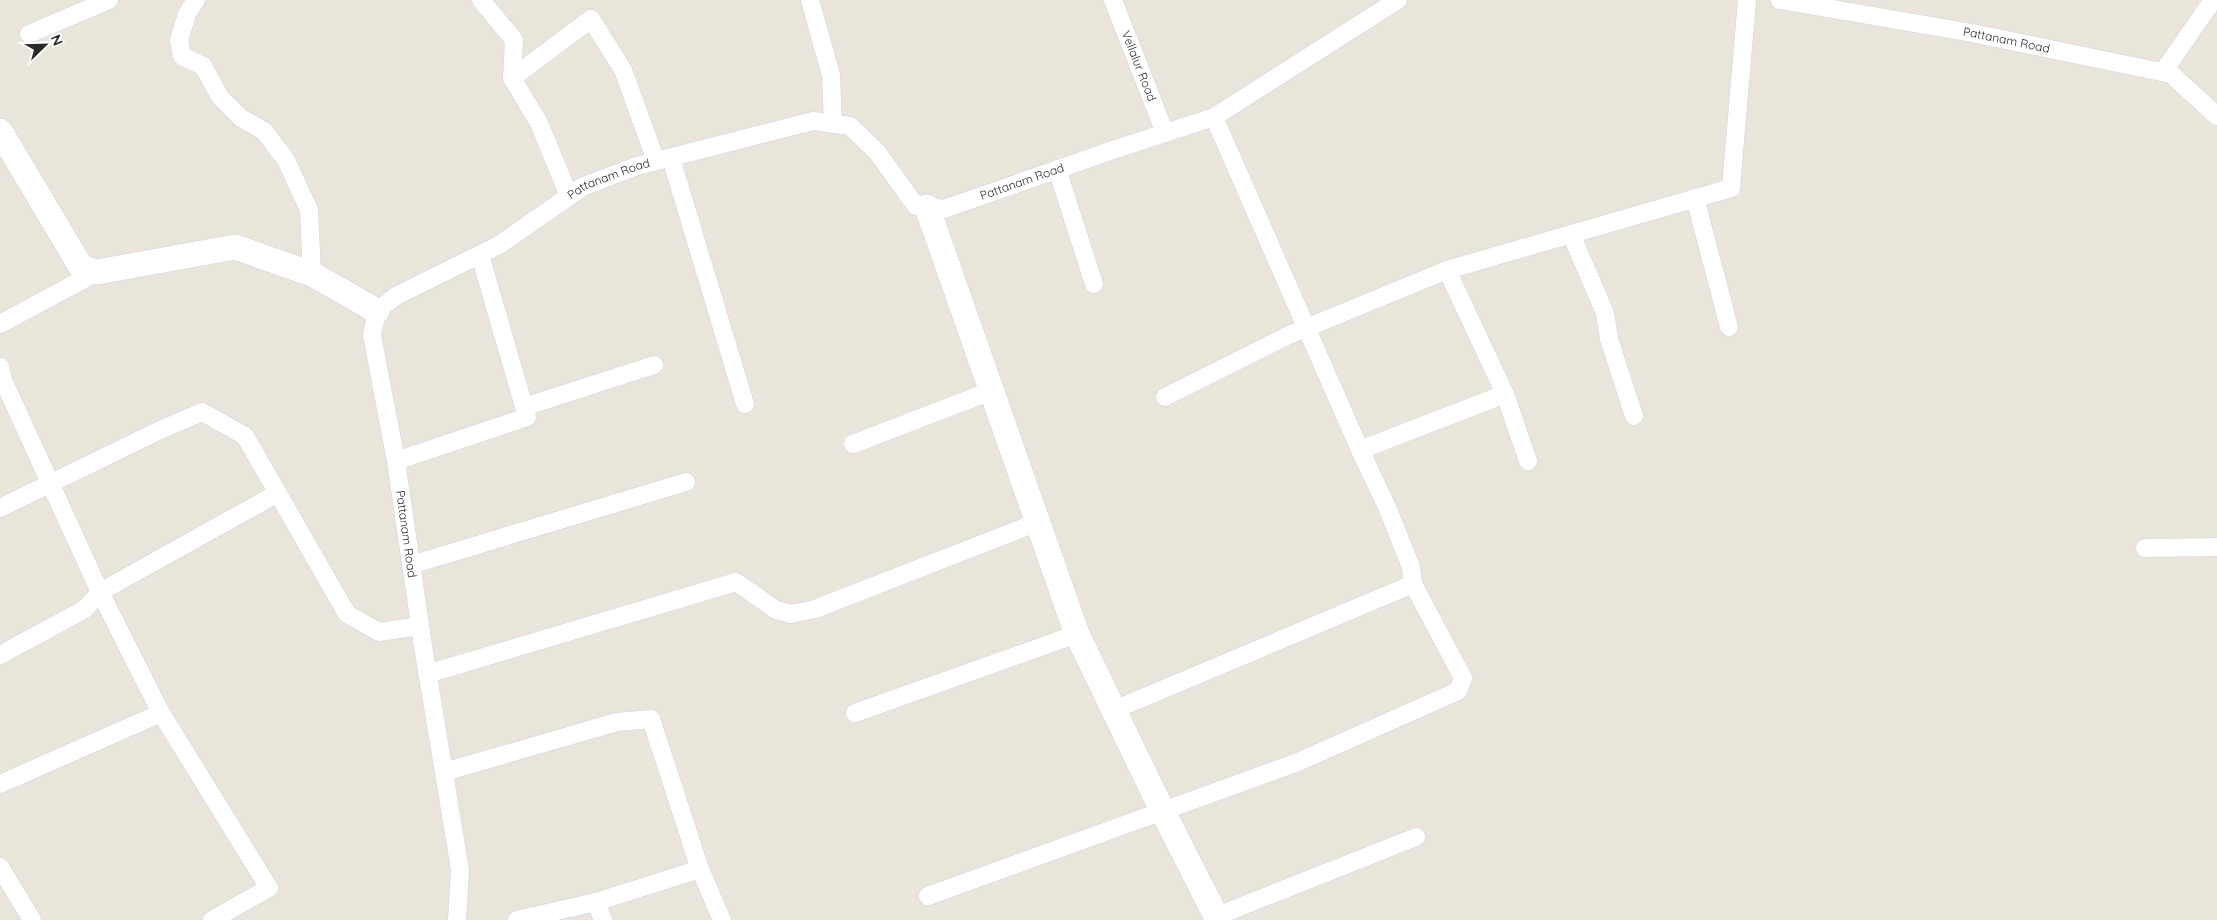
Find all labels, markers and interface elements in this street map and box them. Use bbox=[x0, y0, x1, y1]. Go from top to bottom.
north arrow bbox=[20, 20, 70, 70]
street label: Pattanam Road bbox=[1962, 24, 2051, 56]
street label: Vellalur Road bbox=[1119, 28, 1160, 103]
text: N bbox=[47, 32, 67, 48]
street label: Pattanam Road bbox=[564, 155, 651, 202]
street label: Pattanam Road bbox=[978, 160, 1066, 203]
street label: Pattanam Road bbox=[393, 489, 420, 579]

